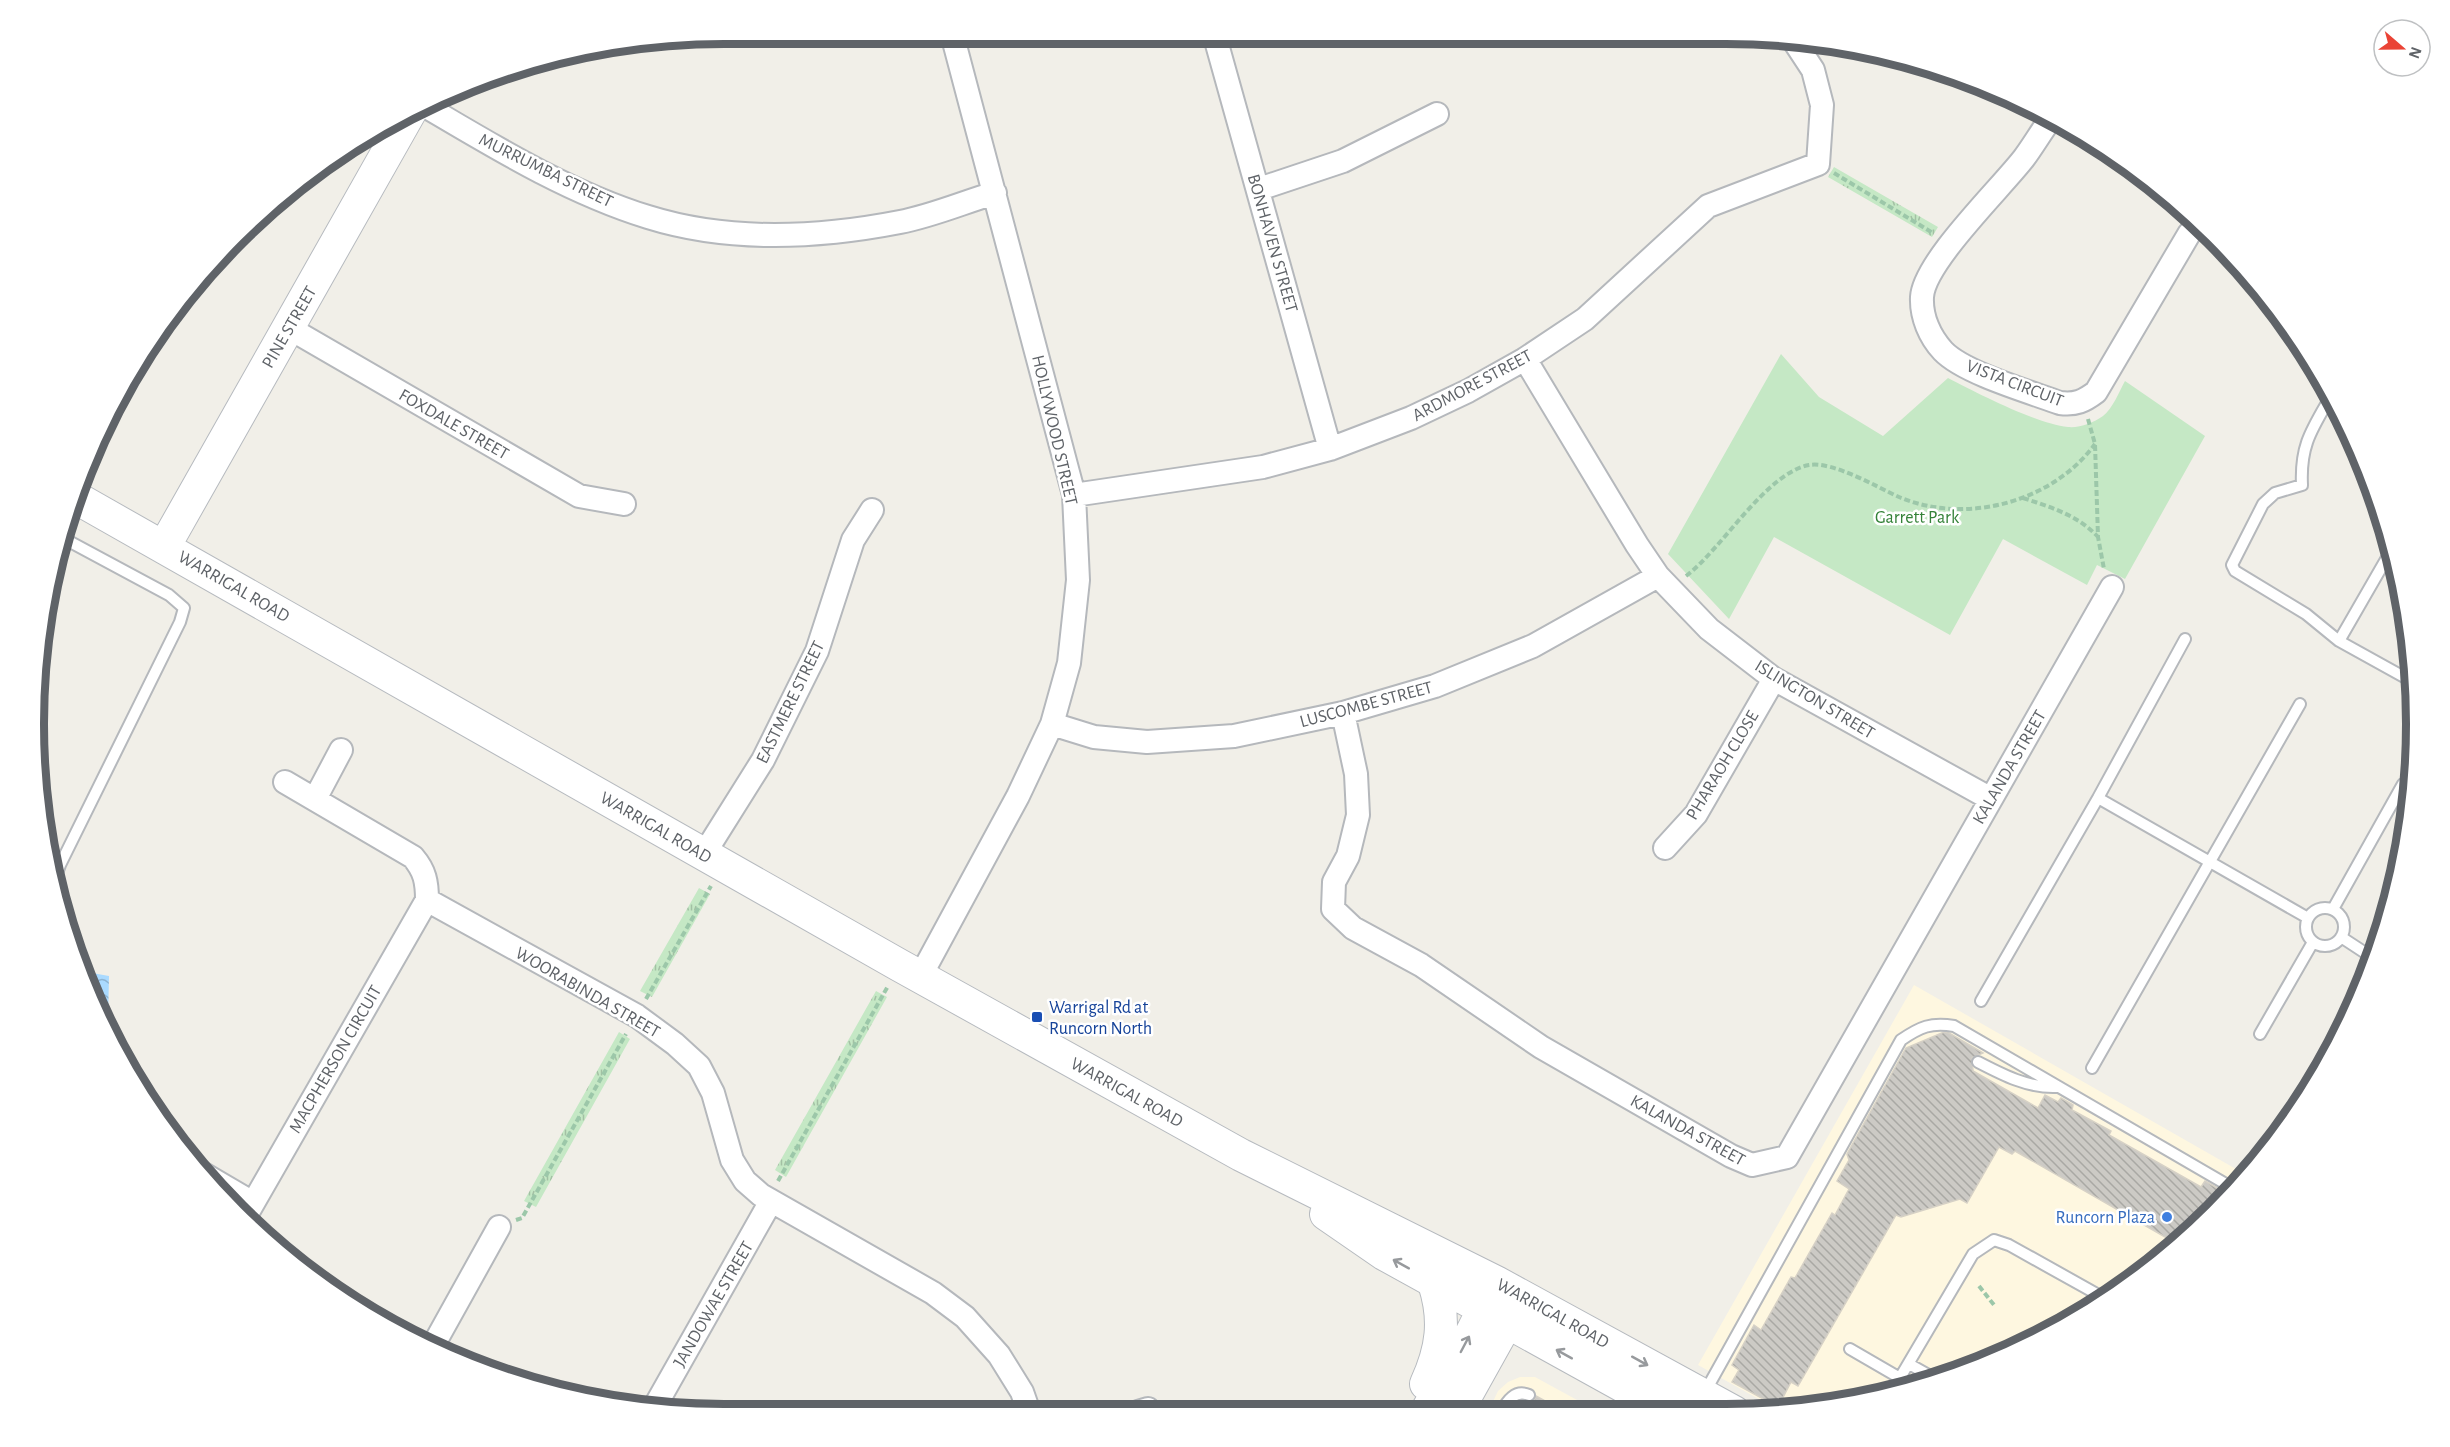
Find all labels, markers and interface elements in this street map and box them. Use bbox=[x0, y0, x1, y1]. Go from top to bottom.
north arrow bbox=[2372, 18, 2432, 78]
text: N bbox=[2406, 45, 2425, 61]
street label: MURRUMBA STREET bbox=[476, 131, 616, 211]
street label: BONHAVEN STREET bbox=[1244, 172, 1300, 315]
street label: PINE STREET bbox=[259, 283, 321, 372]
street label: ARDMORE STREET bbox=[1410, 347, 1535, 425]
street label: HOLLYWOOD STREET bbox=[1028, 353, 1080, 507]
street label: VISTA CIRCUIT bbox=[1964, 357, 2066, 411]
street label: FOXDALE STREET bbox=[395, 386, 512, 464]
park label: Garrett Park bbox=[1875, 509, 1960, 527]
street label: WARRIGAL ROAD bbox=[175, 548, 292, 626]
street label: EASTMERE STREET bbox=[753, 638, 828, 767]
street label: ISLINGTON STREET bbox=[1751, 657, 1878, 743]
street label: LUSCOMBE STREET bbox=[1298, 679, 1435, 731]
street label: KALANDA STREET bbox=[1970, 707, 2050, 828]
street label: PHARAOH CLOSE bbox=[1683, 708, 1763, 823]
street label: WARRIGAL ROAD bbox=[597, 789, 714, 867]
street label: WOORABINDA STREET bbox=[512, 944, 663, 1042]
street label: MACPHERSON CIRCUIT bbox=[286, 982, 386, 1136]
place label: Warrigal Rd at Runcorn North bbox=[1049, 999, 1152, 1038]
marker: Warrigal Rd at Runcorn North bbox=[1030, 1010, 1044, 1024]
street label: WARRIGAL ROAD bbox=[1067, 1055, 1186, 1131]
street label: KALANDA STREET bbox=[1627, 1092, 1748, 1170]
place label: Runcorn Plaza bbox=[2056, 1209, 2155, 1227]
marker: Runcorn Plaza bbox=[2160, 1210, 2174, 1224]
street label: JANDOWAE STREET bbox=[671, 1238, 757, 1370]
one-way arrow bbox=[1393, 1258, 1410, 1270]
street label: WARRIGAL ROAD bbox=[1493, 1276, 1612, 1352]
one-way arrow bbox=[1460, 1335, 1471, 1353]
one-way arrow bbox=[1556, 1348, 1573, 1360]
one-way arrow bbox=[1631, 1355, 1648, 1367]

